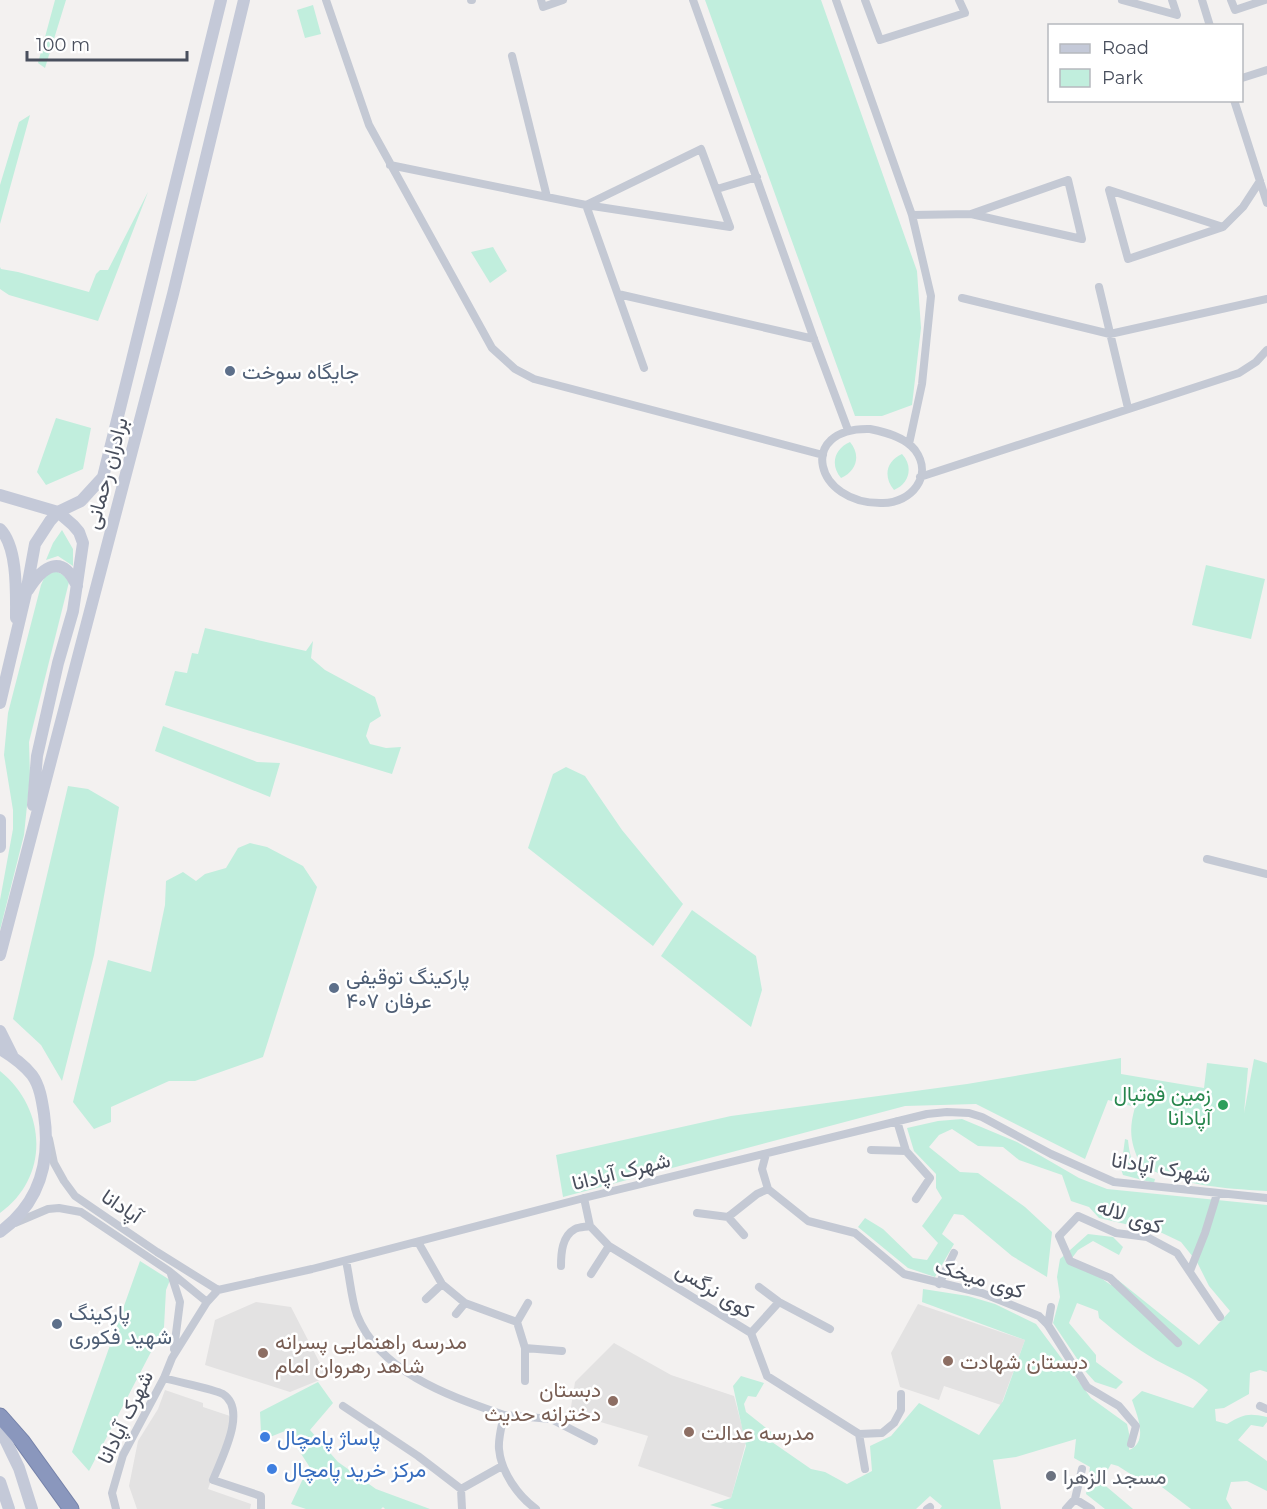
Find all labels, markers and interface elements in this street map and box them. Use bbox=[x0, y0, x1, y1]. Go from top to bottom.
scale bar bbox=[27, 24, 188, 62]
legend bbox=[1048, 24, 1243, 102]
text: 100 m bbox=[36, 34, 90, 56]
text: Road bbox=[1102, 37, 1149, 59]
text: Park bbox=[1102, 67, 1143, 89]
place label: جایگاه سوخت bbox=[242, 359, 359, 385]
marker: جایگاه سوخت bbox=[223, 364, 237, 378]
street label: برادران رحمانی bbox=[79, 414, 134, 532]
place label: پارکینگ توقیفی عرفان ۴۰۷ bbox=[346, 964, 470, 1014]
marker: پارکینگ توقیفی عرفان ۴۰۷ bbox=[327, 981, 341, 995]
place label: زمین فوتبال آپادانا bbox=[1114, 1081, 1213, 1132]
marker: زمین فوتبال آپادانا bbox=[1216, 1098, 1230, 1112]
street label: شهرک آپادانا bbox=[569, 1147, 673, 1197]
street label: شهرک آپادانا bbox=[1109, 1147, 1213, 1189]
street label: آپادانا bbox=[96, 1184, 149, 1231]
street label: کوی لاله bbox=[1094, 1193, 1166, 1240]
street label: کوی میخک bbox=[932, 1253, 1028, 1304]
street label: کوی نرگس bbox=[671, 1256, 758, 1324]
place label: پارکینگ شهید فکوری bbox=[69, 1300, 172, 1350]
marker: پارکینگ شهید فکوری bbox=[50, 1317, 64, 1331]
place label: مدرسه راهنمایی پسرانه شاهد رهروان امام bbox=[275, 1329, 467, 1380]
marker: مدرسه راهنمایی پسرانه شاهد رهروان امام bbox=[256, 1346, 270, 1360]
place label: دبستان شهادت bbox=[960, 1349, 1088, 1375]
marker: دبستان شهادت bbox=[941, 1354, 955, 1368]
street label: شهرک آپادانا bbox=[92, 1366, 160, 1468]
place label: دبستان دخترانه حدیث bbox=[484, 1377, 601, 1427]
marker: دبستان دخترانه حدیث bbox=[606, 1394, 620, 1408]
place label: مدرسه عدالت bbox=[701, 1420, 814, 1446]
place label: پاساژ پامچال bbox=[277, 1425, 380, 1452]
marker: مدرسه عدالت bbox=[682, 1425, 696, 1439]
marker: پاساژ پامچال bbox=[258, 1430, 272, 1444]
place label: مرکز خرید پامچال bbox=[284, 1457, 426, 1484]
marker: مرکز خرید پامچال bbox=[265, 1462, 279, 1476]
place label: مسجد الزهرا bbox=[1063, 1464, 1166, 1490]
marker: مسجد الزهرا bbox=[1044, 1469, 1058, 1483]

